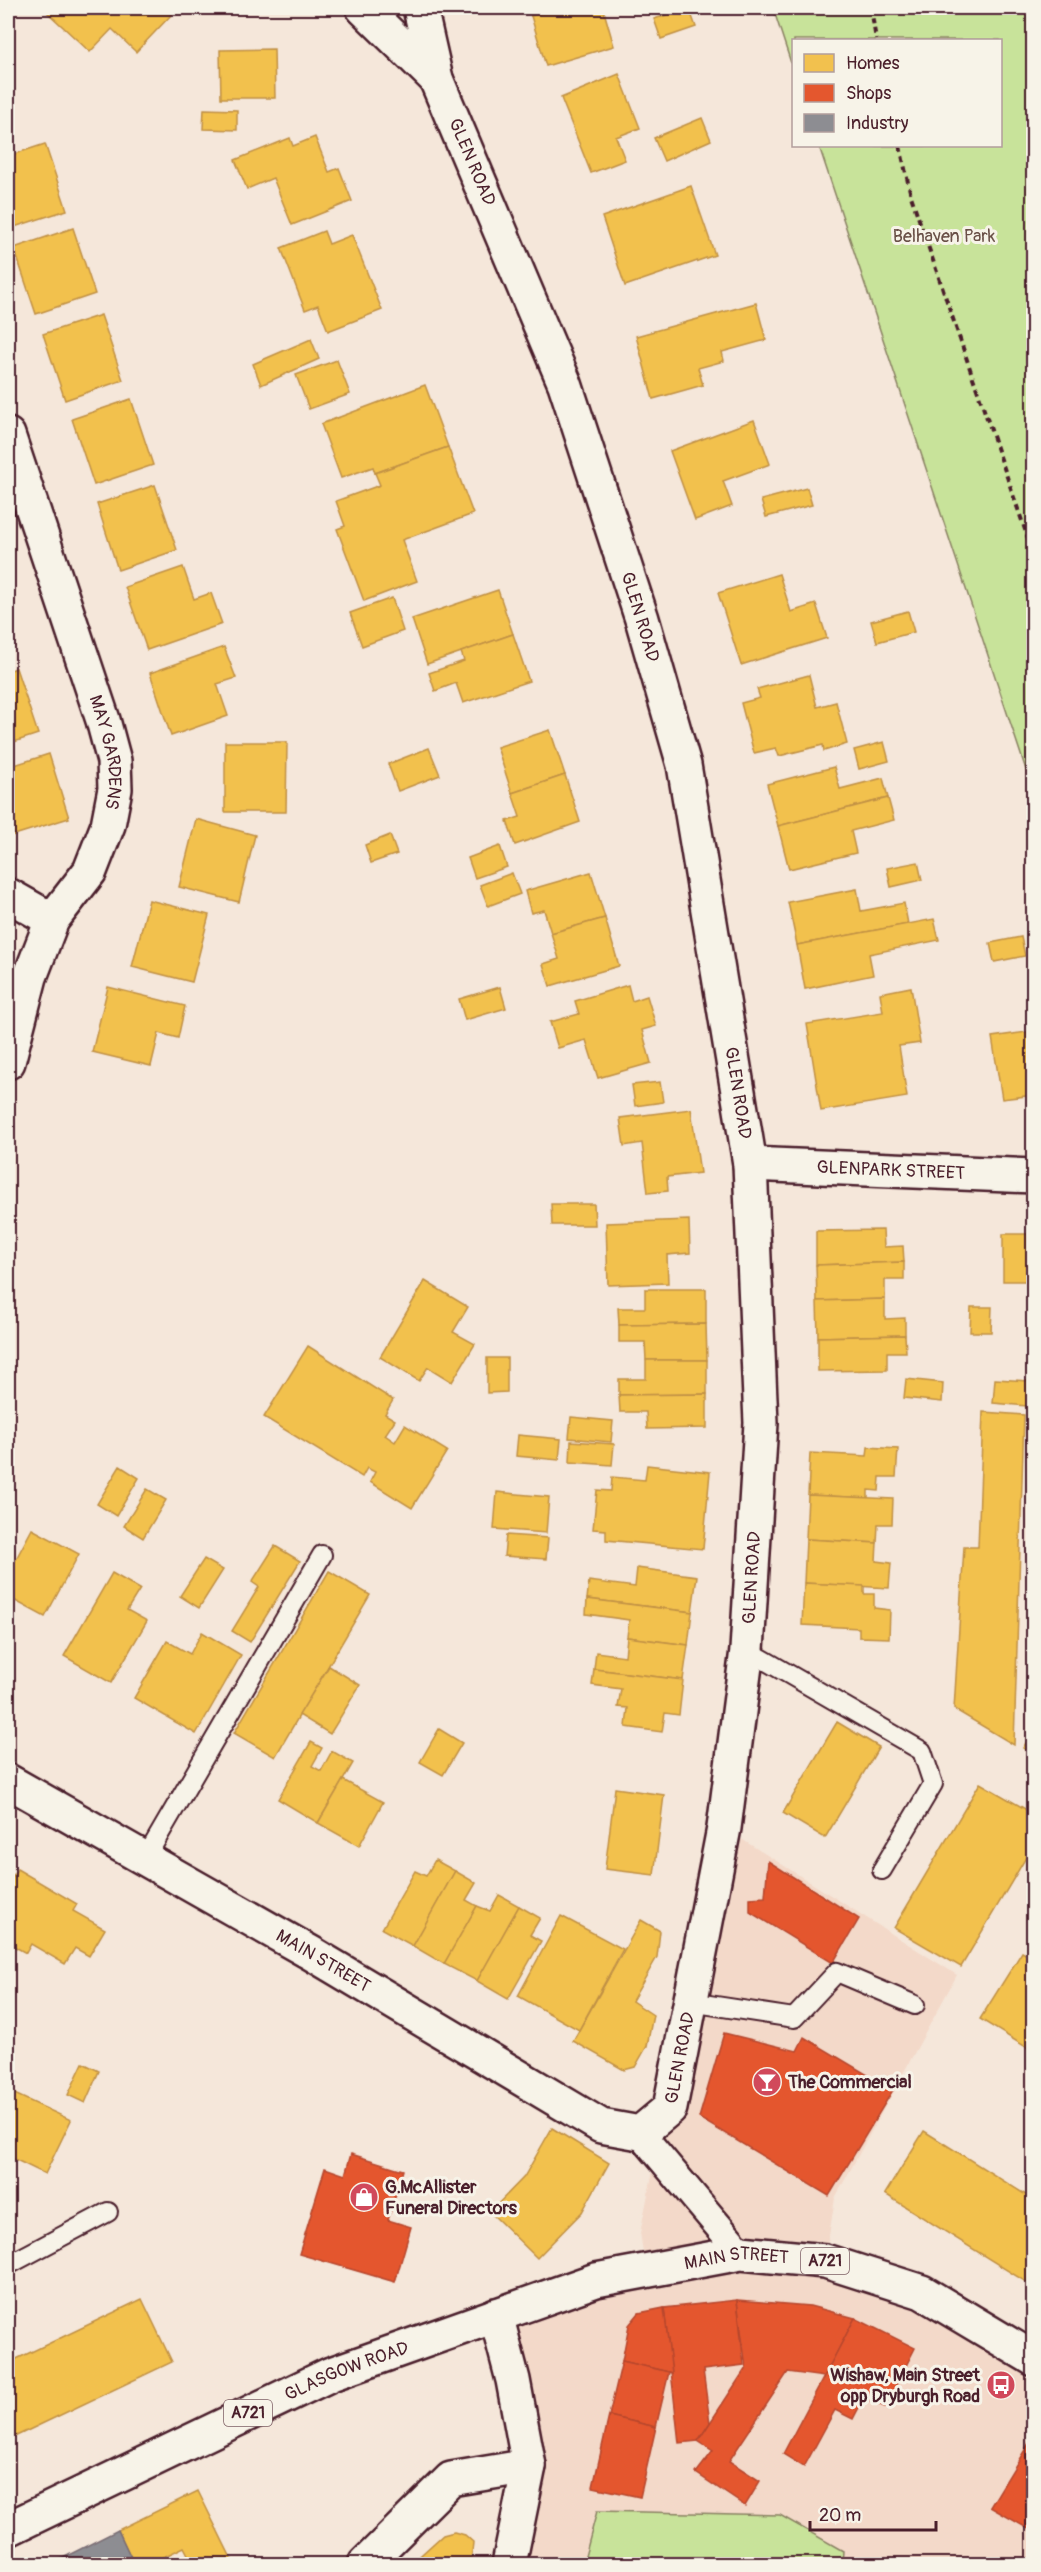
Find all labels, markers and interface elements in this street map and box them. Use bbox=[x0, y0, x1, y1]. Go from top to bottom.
legend bbox=[792, 39, 1002, 147]
text: Homes bbox=[846, 52, 899, 75]
text: Shops bbox=[846, 82, 891, 105]
text: Industry bbox=[846, 112, 909, 135]
street label: GLEN ROAD bbox=[443, 115, 501, 209]
park label: Belhaven Park bbox=[893, 225, 996, 248]
street label: GLEN ROAD bbox=[615, 569, 665, 665]
street label: MAY GARDENS bbox=[84, 692, 127, 811]
street label: GLEN ROAD bbox=[719, 1045, 757, 1141]
street label: GLENPARK STREET bbox=[816, 1155, 966, 1185]
street label: GLEN ROAD bbox=[737, 1531, 766, 1625]
street label: MAIN STREET bbox=[272, 1924, 375, 1997]
street label: GLEN ROAD bbox=[660, 2010, 700, 2105]
bar icon: The Commercial bbox=[751, 2066, 783, 2098]
place label: The Commercial bbox=[787, 2071, 912, 2094]
place label: G.McAllister Funeral Directors bbox=[385, 2176, 518, 2220]
shop icon: G.McAllister Funeral Directors bbox=[348, 2181, 380, 2213]
street label: MAIN STREET bbox=[682, 2241, 790, 2275]
road number: A721 bbox=[801, 2248, 849, 2274]
street label: GLASGOW ROAD bbox=[281, 2336, 412, 2406]
place label: Wishaw, Main Street opp Dryburgh Road bbox=[830, 2364, 981, 2408]
bus stop icon: Wishaw, Main Street opp Dryburgh Road bbox=[985, 2369, 1017, 2401]
road number: A721 bbox=[224, 2400, 272, 2426]
scale bar bbox=[810, 2494, 936, 2532]
text: 20 m bbox=[819, 2504, 861, 2527]

